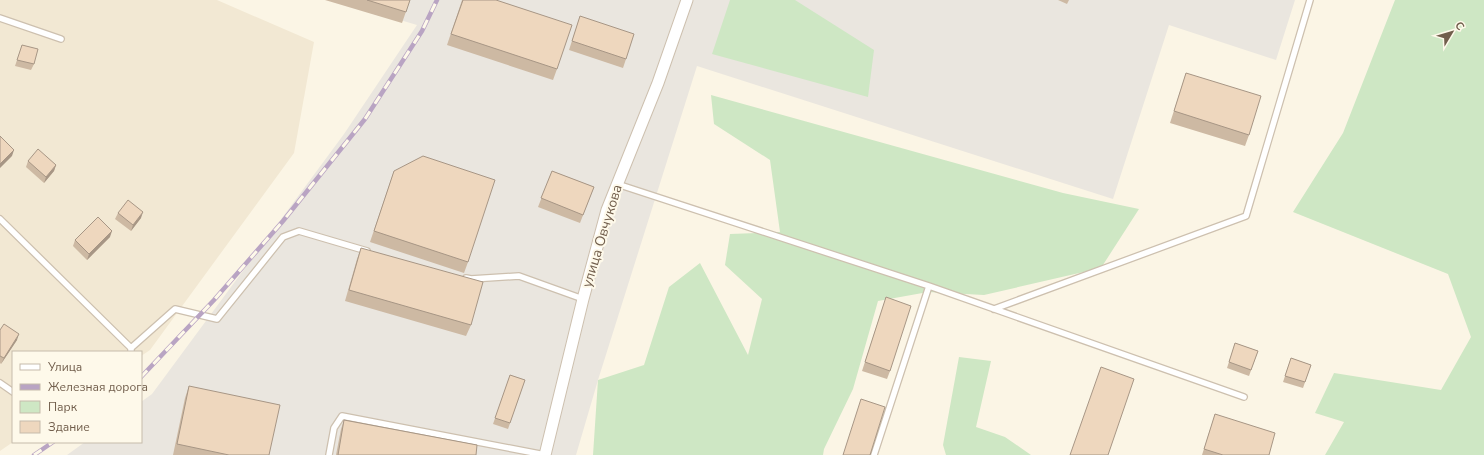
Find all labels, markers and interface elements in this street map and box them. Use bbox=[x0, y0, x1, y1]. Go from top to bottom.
north arrow bbox=[1432, 12, 1472, 52]
text: С bbox=[1451, 19, 1468, 34]
street label: улица Овчукова bbox=[577, 182, 627, 290]
legend bbox=[12, 351, 142, 443]
text: Улица bbox=[47, 359, 82, 375]
text: Железная дорога bbox=[48, 379, 148, 395]
text: Парк bbox=[48, 399, 78, 415]
text: Здание bbox=[48, 419, 90, 435]

